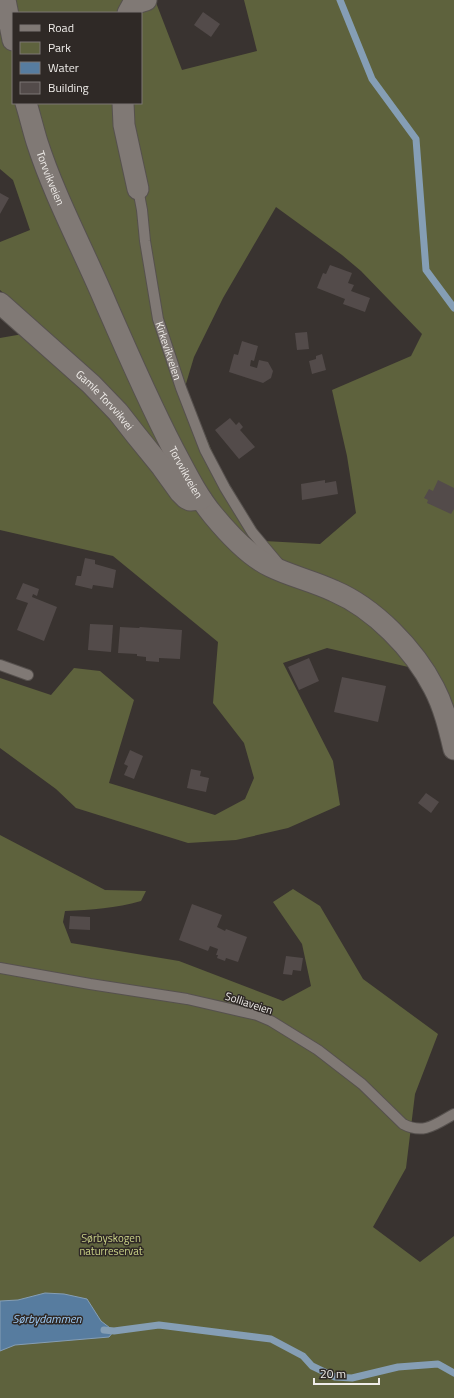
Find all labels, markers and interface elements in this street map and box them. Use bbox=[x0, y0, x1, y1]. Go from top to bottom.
legend bbox=[12, 12, 142, 104]
text: Road bbox=[48, 18, 74, 37]
text: Park bbox=[48, 38, 71, 57]
text: Water bbox=[48, 58, 79, 77]
text: Building bbox=[48, 78, 89, 97]
street label: Torvvikveien bbox=[33, 149, 69, 208]
street label: Kirkevikveien bbox=[151, 319, 186, 382]
street label: Gamle Torvvikvei bbox=[72, 366, 137, 434]
street label: Torvvikveien bbox=[165, 443, 207, 502]
street label: Solliaveien bbox=[223, 988, 275, 1018]
park label: Sørbyskogen naturreservat bbox=[79, 1230, 143, 1259]
water label: Sørbydammen bbox=[13, 1309, 83, 1328]
scale bar bbox=[314, 1360, 379, 1386]
text: 20 m bbox=[320, 1364, 346, 1383]

